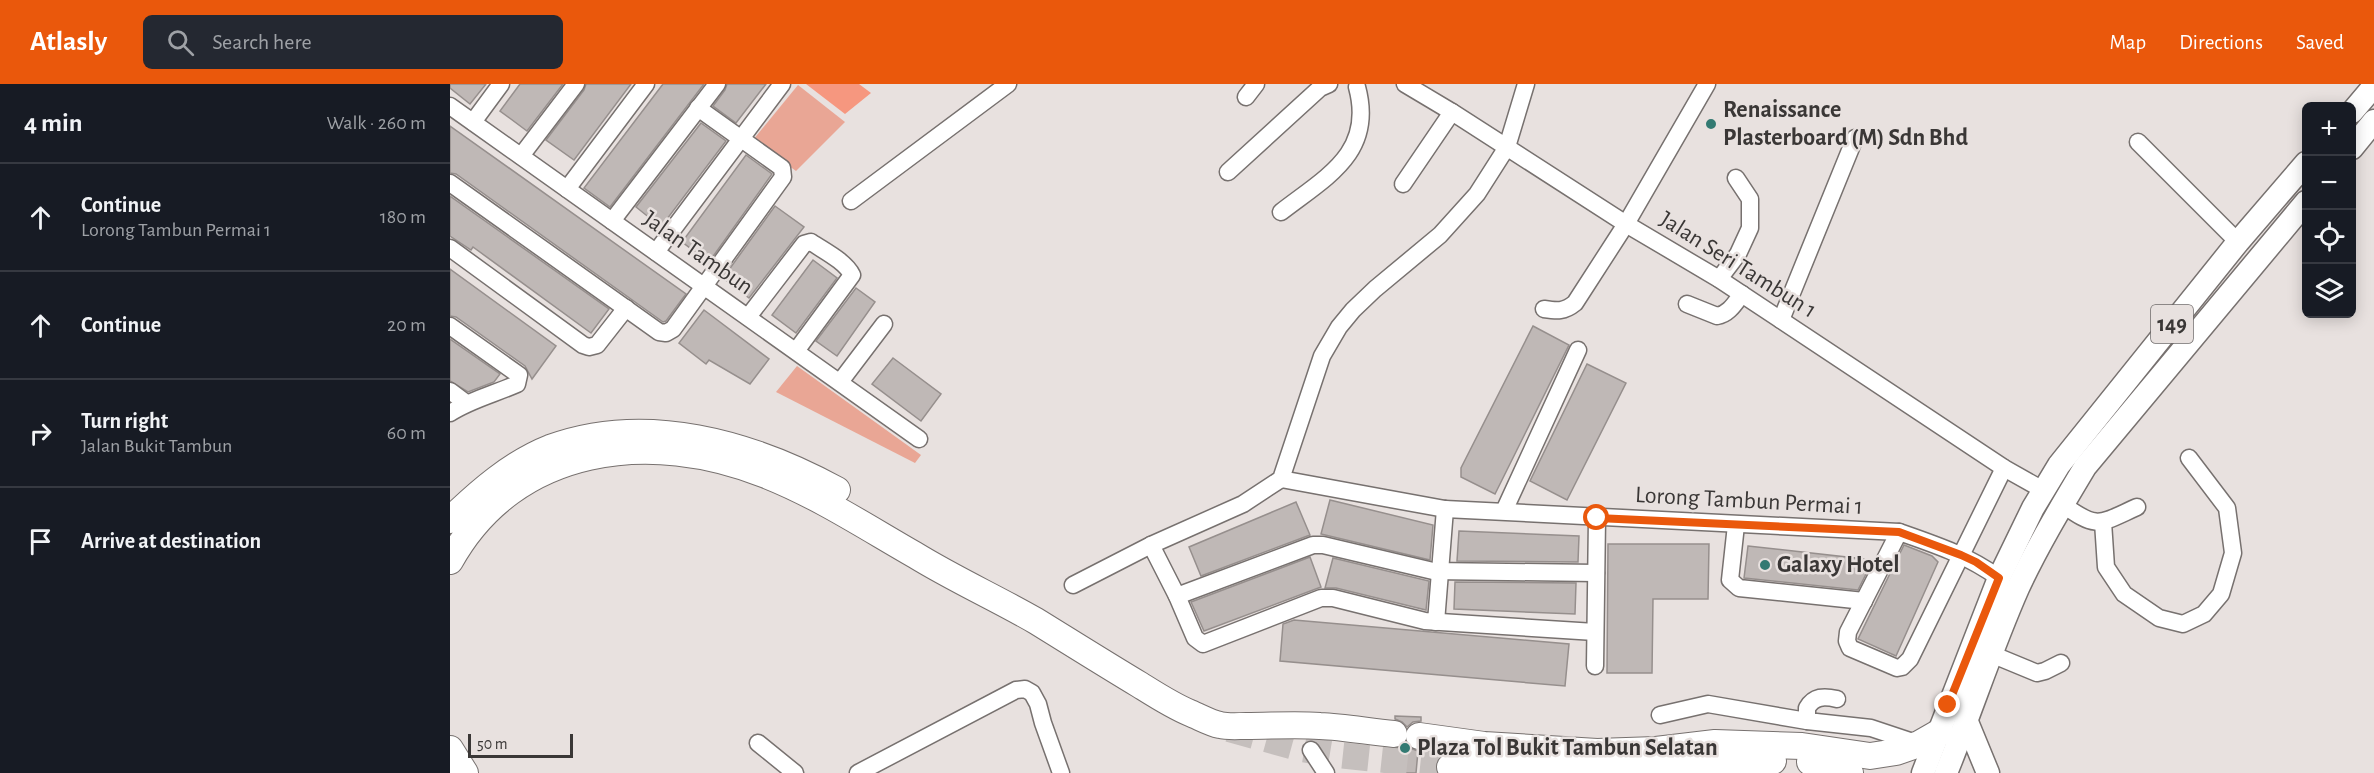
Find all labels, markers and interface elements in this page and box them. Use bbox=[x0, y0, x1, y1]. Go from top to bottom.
search box bbox=[143, 15, 563, 69]
icon: search bbox=[164, 26, 197, 59]
text: Atlasly bbox=[30, 28, 107, 56]
text: Search here bbox=[212, 31, 312, 53]
text: Map bbox=[2110, 32, 2146, 53]
text: Directions bbox=[2179, 32, 2263, 53]
text: Saved bbox=[2296, 32, 2344, 53]
place label: Renaissance Plasterboard (M) Sdn Bhd bbox=[1723, 98, 1968, 150]
map controls bbox=[2302, 102, 2356, 318]
button: + bbox=[2302, 102, 2356, 156]
text: 4 min bbox=[24, 110, 83, 136]
text: Walk · 260 m bbox=[326, 113, 426, 133]
marker: Renaissance Plasterboard (M) Sdn Bhd bbox=[1704, 117, 1718, 131]
button: − bbox=[2302, 156, 2356, 210]
text: Continue bbox=[81, 194, 161, 216]
icon: ahead bbox=[24, 201, 57, 234]
street label: Jalan Tambun bbox=[639, 206, 757, 300]
text: 180 m bbox=[380, 207, 426, 227]
street label: Jalan Seri Tambun 1 bbox=[1655, 207, 1821, 323]
button: locate bbox=[2302, 210, 2356, 264]
text: Lorong Tambun Permai 1 bbox=[81, 220, 271, 240]
button: layers bbox=[2302, 264, 2356, 318]
road number: 149 bbox=[2151, 305, 2193, 343]
icon: ahead bbox=[24, 309, 57, 342]
text: Continue bbox=[81, 314, 161, 336]
text: 20 m bbox=[387, 315, 426, 335]
text: Turn right bbox=[81, 410, 168, 432]
icon: right bbox=[24, 417, 57, 450]
text: 60 m bbox=[387, 423, 426, 443]
text: Jalan Bukit Tambun bbox=[81, 436, 232, 456]
street label: Lorong Tambun Permai 1 bbox=[1635, 483, 1863, 519]
route start bbox=[1583, 504, 1609, 530]
icon: arrive bbox=[24, 525, 57, 558]
text: Arrive at destination bbox=[81, 530, 261, 552]
place label: Galaxy Hotel bbox=[1777, 553, 1900, 577]
marker: Galaxy Hotel bbox=[1758, 558, 1772, 572]
route end bbox=[1934, 691, 1960, 717]
scale bar bbox=[468, 731, 573, 758]
text: 50 m bbox=[477, 736, 508, 752]
place label: Plaza Tol Bukit Tambun Selatan bbox=[1417, 736, 1718, 760]
marker: Plaza Tol Bukit Tambun Selatan bbox=[1398, 741, 1412, 755]

